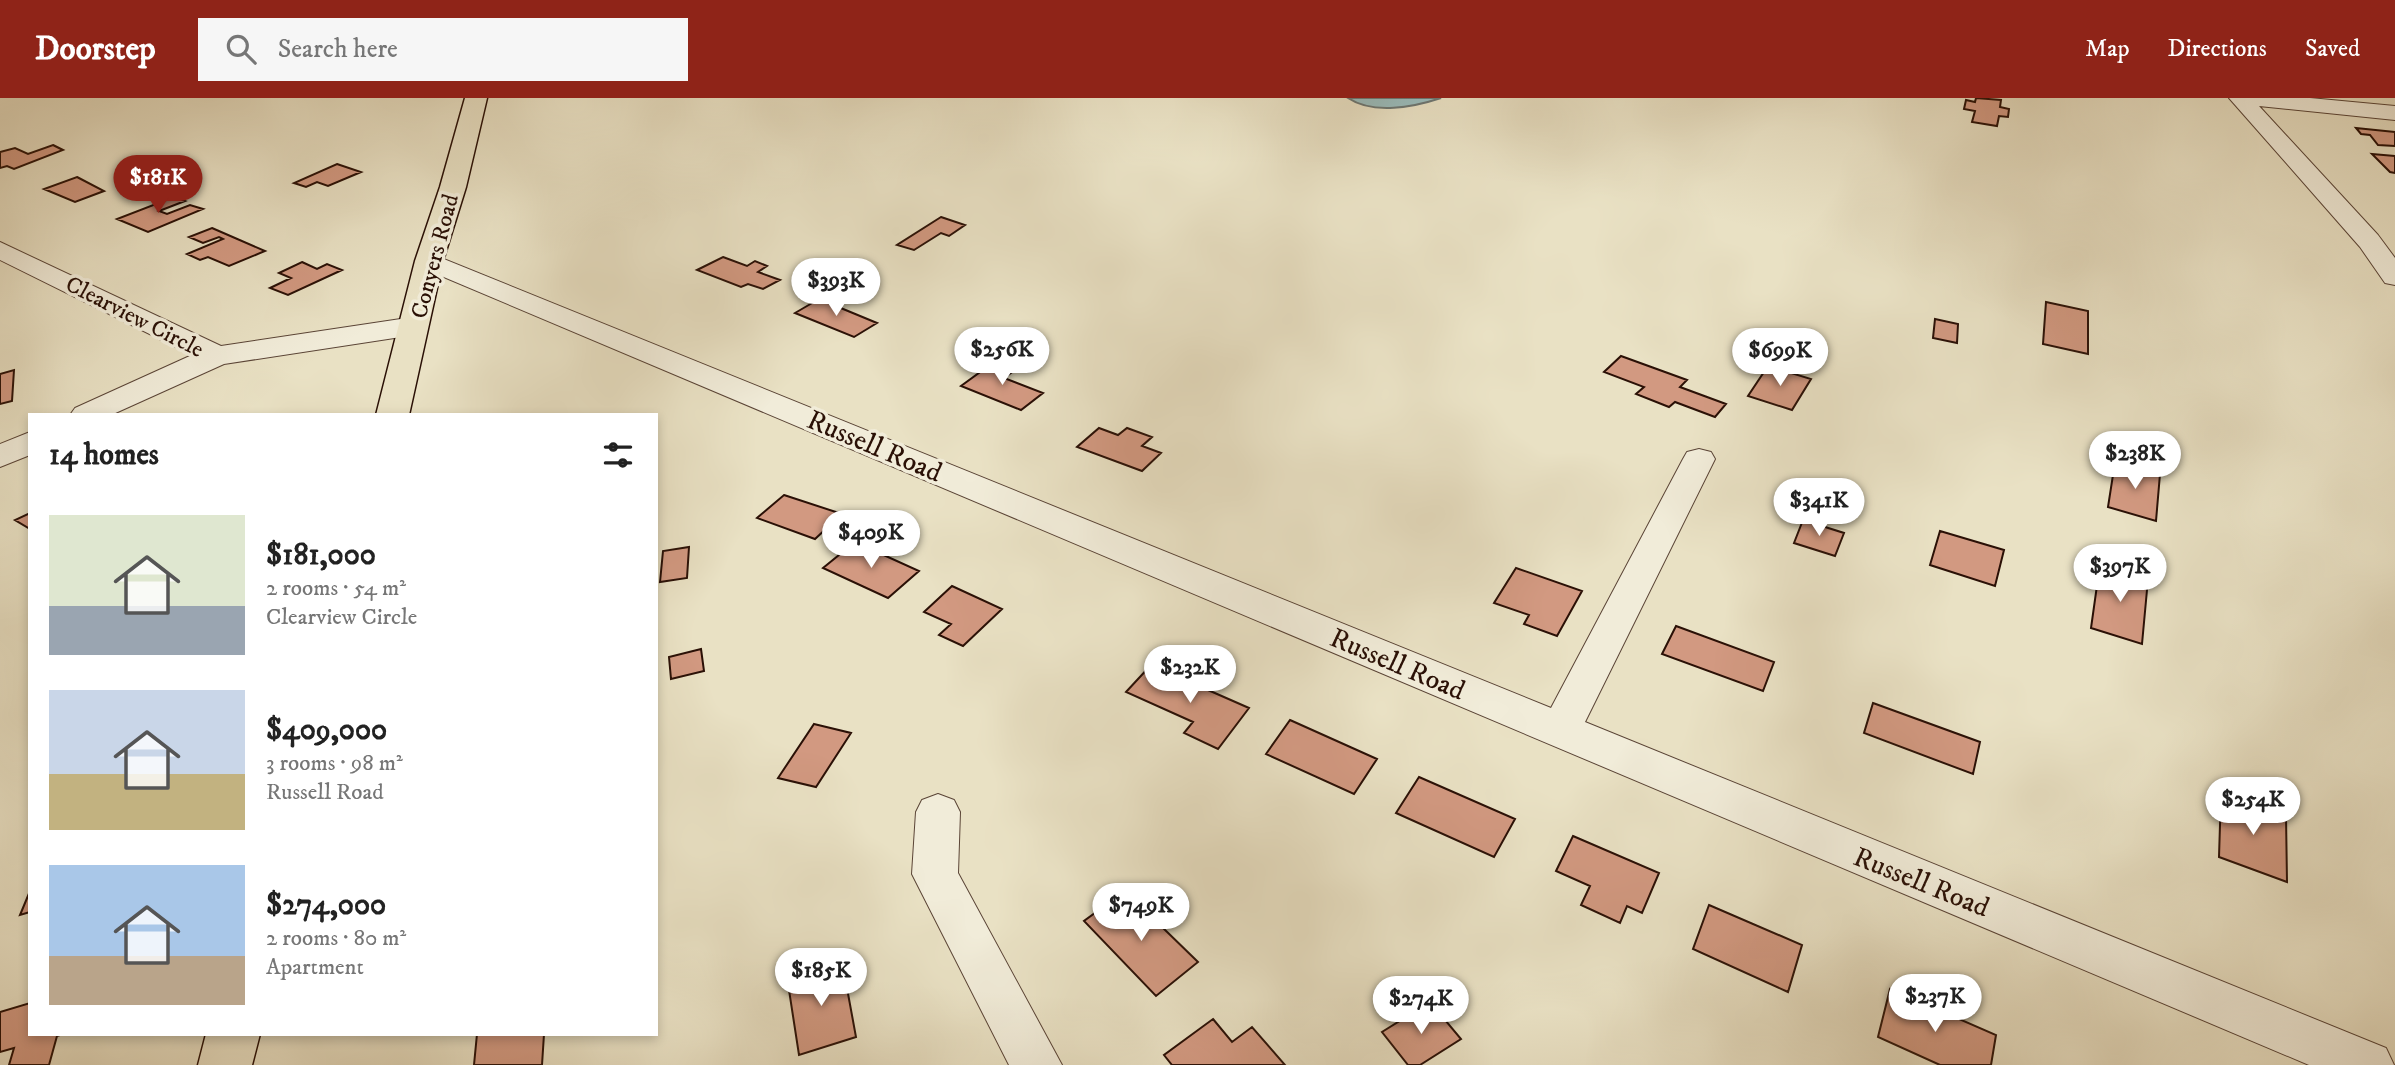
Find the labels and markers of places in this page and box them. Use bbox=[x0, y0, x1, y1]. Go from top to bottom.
pin: $181K bbox=[109, 156, 207, 215]
pin: $393K bbox=[787, 258, 885, 318]
pin: $256K bbox=[953, 328, 1051, 387]
pin: $699K bbox=[1731, 328, 1829, 388]
pin: $238K bbox=[2086, 432, 2184, 491]
pin: $341K bbox=[1770, 478, 1868, 538]
pin: $409K bbox=[822, 510, 920, 570]
pin: $397K bbox=[2071, 545, 2169, 604]
pin: $232K bbox=[1141, 646, 1239, 705]
pin: $254K bbox=[2204, 778, 2302, 837]
pin: $749K bbox=[1092, 884, 1190, 943]
pin: $185K bbox=[772, 948, 870, 1008]
pin: $237K bbox=[1886, 974, 1984, 1034]
pin: $274K bbox=[1372, 976, 1470, 1036]

